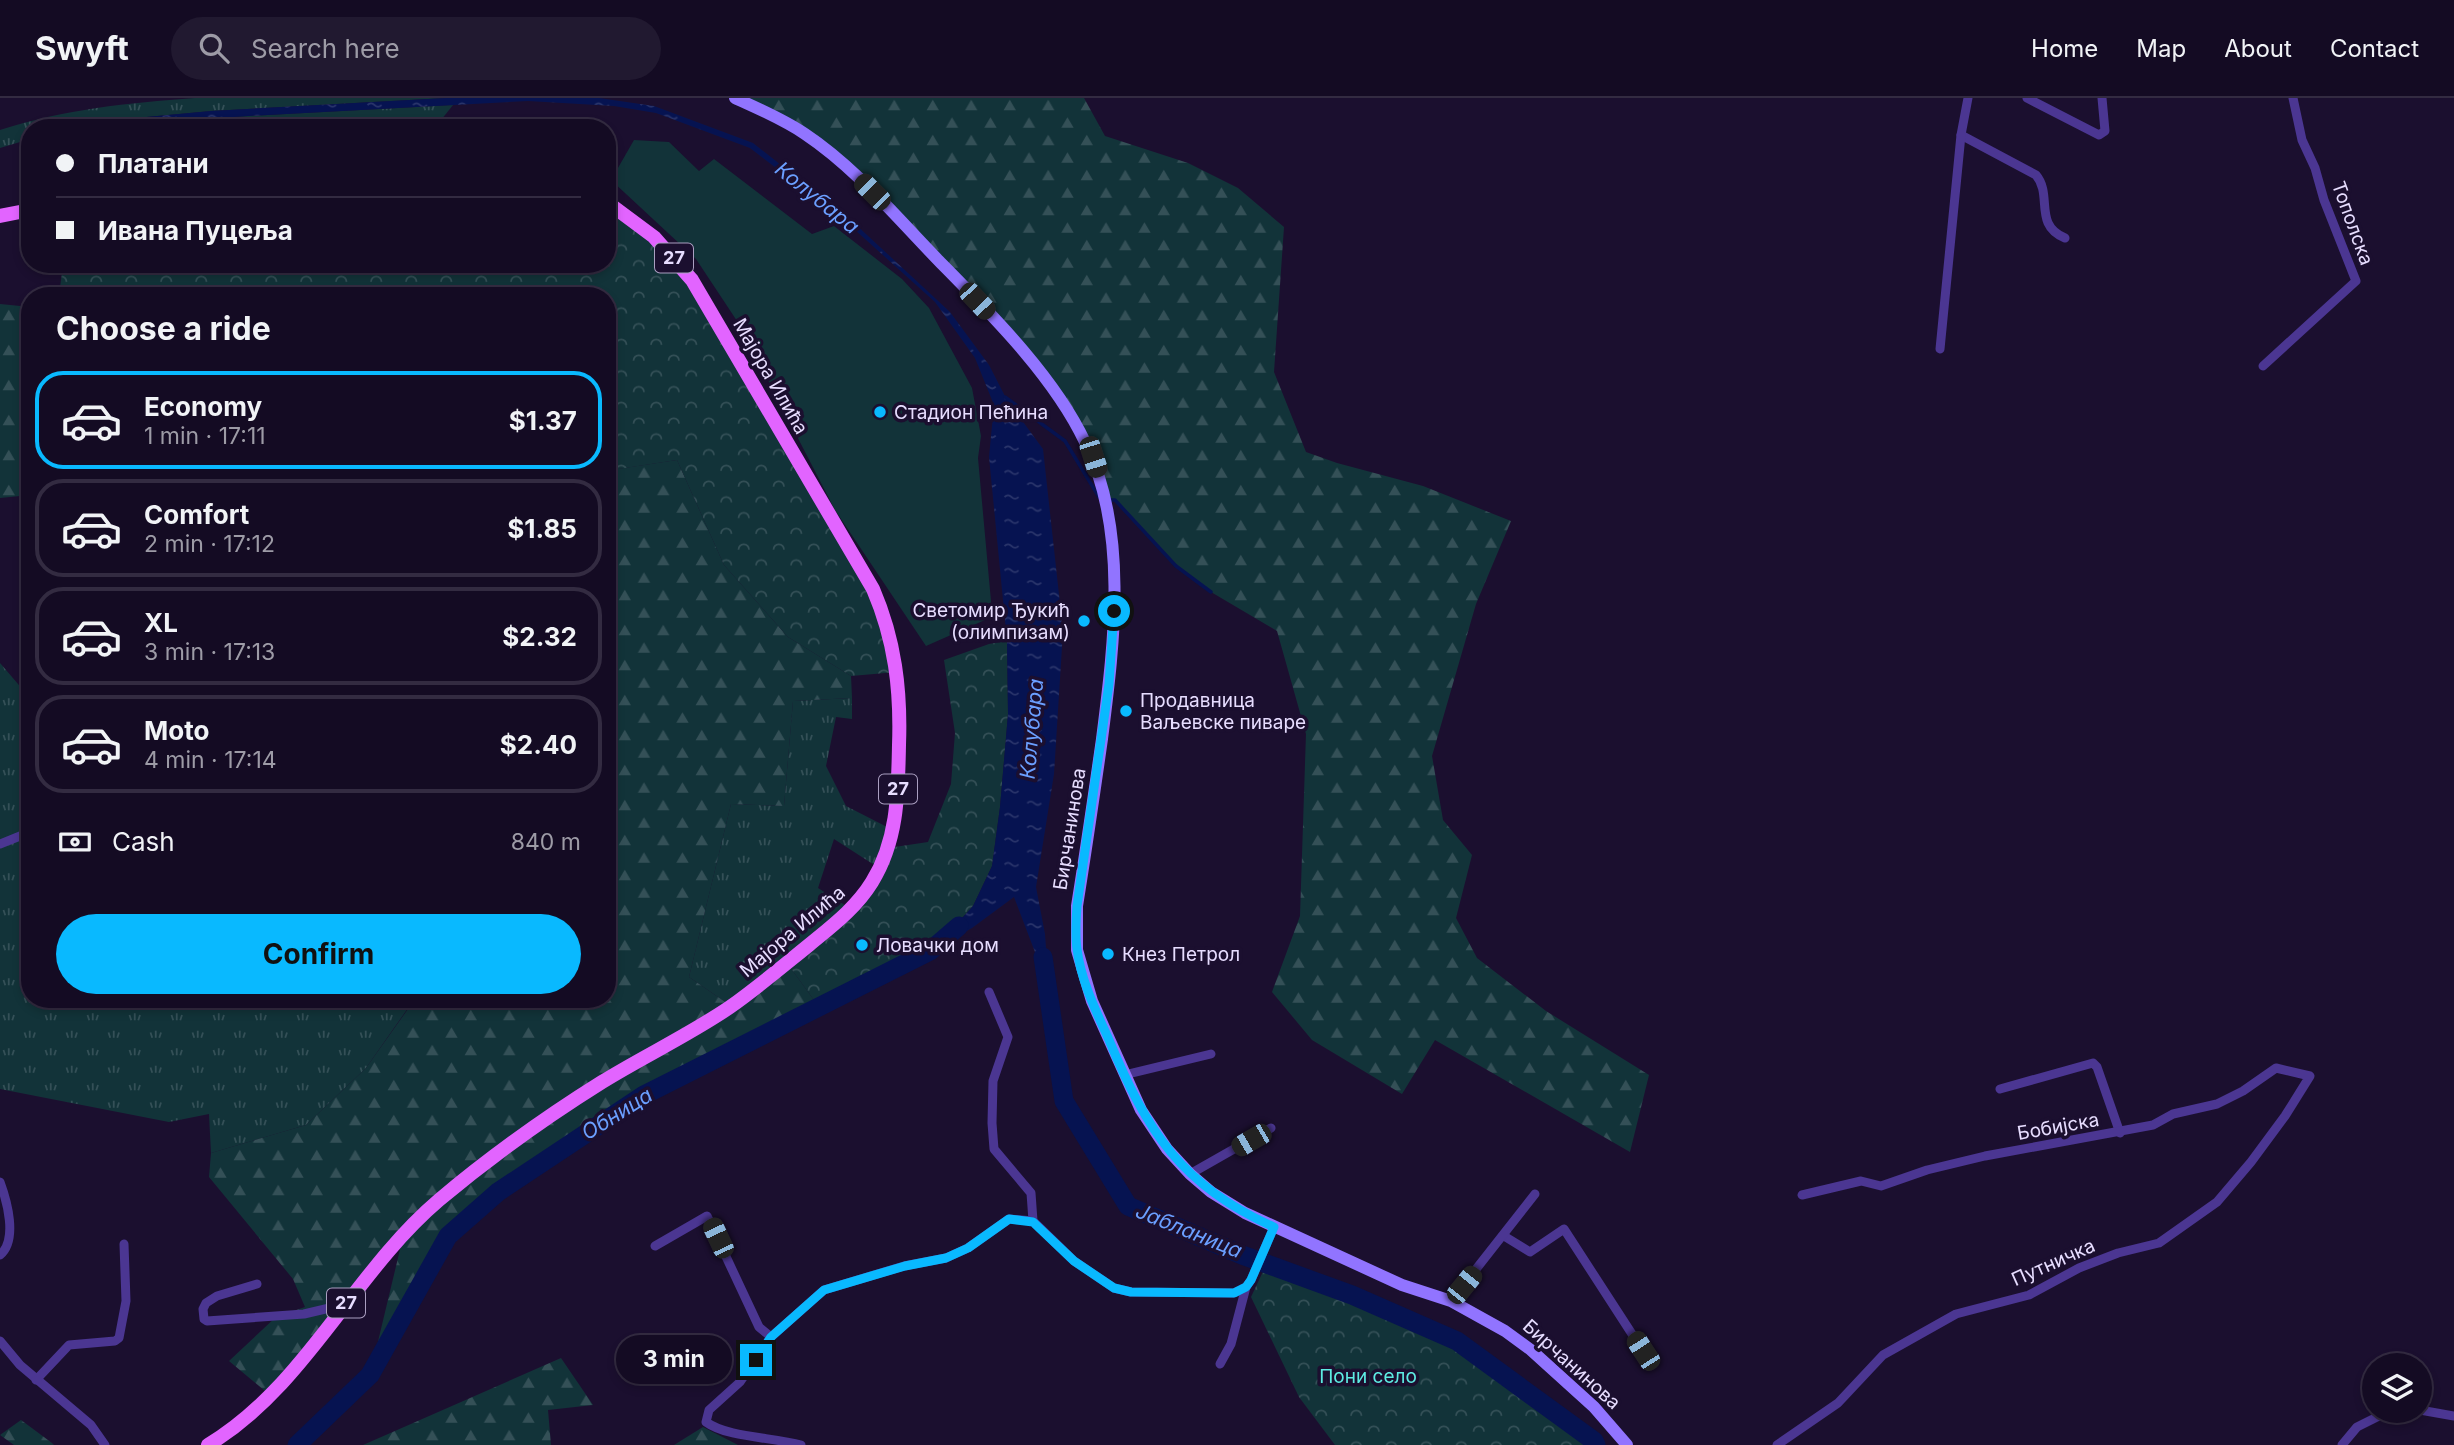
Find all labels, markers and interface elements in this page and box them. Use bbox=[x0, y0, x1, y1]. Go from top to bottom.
search box bbox=[171, 17, 661, 80]
text: Swyft bbox=[35, 28, 129, 68]
icon: search bbox=[195, 29, 233, 67]
text: Search here bbox=[251, 33, 400, 64]
text: Home bbox=[2031, 34, 2098, 63]
text: Map bbox=[2136, 34, 2186, 63]
text: About bbox=[2224, 34, 2292, 63]
text: Contact bbox=[2330, 34, 2419, 63]
text: Платани bbox=[98, 148, 209, 179]
water label: Колубара bbox=[770, 156, 864, 239]
car bbox=[850, 170, 895, 214]
street label: Тополска bbox=[2327, 178, 2378, 268]
text: Ивана Пуцеља bbox=[98, 215, 293, 246]
road number: 27 bbox=[655, 244, 693, 272]
car bbox=[955, 278, 1000, 324]
text: Choose a ride bbox=[56, 309, 271, 348]
street label: Мајора Илића bbox=[728, 314, 813, 438]
icon: car bbox=[60, 389, 123, 452]
text: Economy bbox=[144, 391, 262, 422]
place label: Стадион Пећина bbox=[894, 401, 1048, 424]
marker: Стадион Пећина bbox=[872, 404, 888, 420]
text: $1.37 bbox=[509, 405, 577, 436]
text: 1 min · 17:11 bbox=[144, 422, 266, 450]
car bbox=[1077, 434, 1110, 480]
icon: car bbox=[60, 497, 123, 560]
text: Comfort bbox=[144, 499, 249, 530]
text: $1.85 bbox=[507, 513, 577, 544]
text: 2 min · 17:12 bbox=[144, 530, 275, 558]
route start bbox=[1098, 595, 1130, 627]
place label: Светомир Ђукић (олимпизам) bbox=[912, 599, 1070, 644]
icon: car bbox=[60, 605, 123, 668]
text: XL bbox=[144, 607, 178, 638]
marker: Светомир Ђукић (олимпизам) bbox=[1076, 613, 1092, 629]
text: $2.32 bbox=[502, 621, 577, 652]
text: 3 min · 17:13 bbox=[144, 638, 275, 666]
water label: Колубара bbox=[1015, 678, 1048, 780]
place label: Продавница Ваљевске пиваре bbox=[1140, 689, 1306, 734]
marker: Продавница Ваљевске пиваре bbox=[1118, 703, 1134, 719]
icon: car bbox=[60, 713, 123, 776]
text: Moto bbox=[144, 715, 209, 746]
text: $2.40 bbox=[500, 729, 577, 760]
text: 4 min · 17:14 bbox=[144, 746, 277, 774]
street label: Бирчанинова bbox=[1048, 766, 1091, 892]
road number: 27 bbox=[879, 774, 917, 804]
icon: cash bbox=[56, 823, 94, 861]
text: Cash bbox=[112, 826, 175, 857]
text: 840 m bbox=[511, 828, 581, 856]
street label: Мајора Илића bbox=[735, 881, 850, 982]
button: Confirm bbox=[56, 914, 581, 994]
place label: Ловачки дом bbox=[876, 934, 999, 957]
marker: Ловачки дом bbox=[854, 937, 870, 953]
place label: Кнез Петрол bbox=[1122, 943, 1240, 966]
marker: Кнез Петрол bbox=[1100, 946, 1116, 962]
water label: Обница bbox=[577, 1082, 657, 1145]
street label: Бобијска bbox=[2015, 1108, 2101, 1145]
car bbox=[1228, 1120, 1275, 1160]
water label: Јабланица bbox=[1132, 1198, 1246, 1263]
car bbox=[700, 1215, 737, 1261]
street label: Путничка bbox=[2008, 1234, 2098, 1291]
car bbox=[1443, 1262, 1486, 1308]
road number: 27 bbox=[327, 1288, 365, 1318]
street label: Бирчанинова bbox=[1518, 1315, 1625, 1414]
car bbox=[1623, 1328, 1664, 1374]
callout: 3 min bbox=[616, 1336, 732, 1384]
route end bbox=[740, 1344, 772, 1376]
text: 3 min bbox=[643, 1345, 705, 1373]
map controls bbox=[2362, 1353, 2432, 1423]
button: layers bbox=[2362, 1353, 2432, 1423]
park label: Пони село bbox=[1319, 1365, 1417, 1388]

